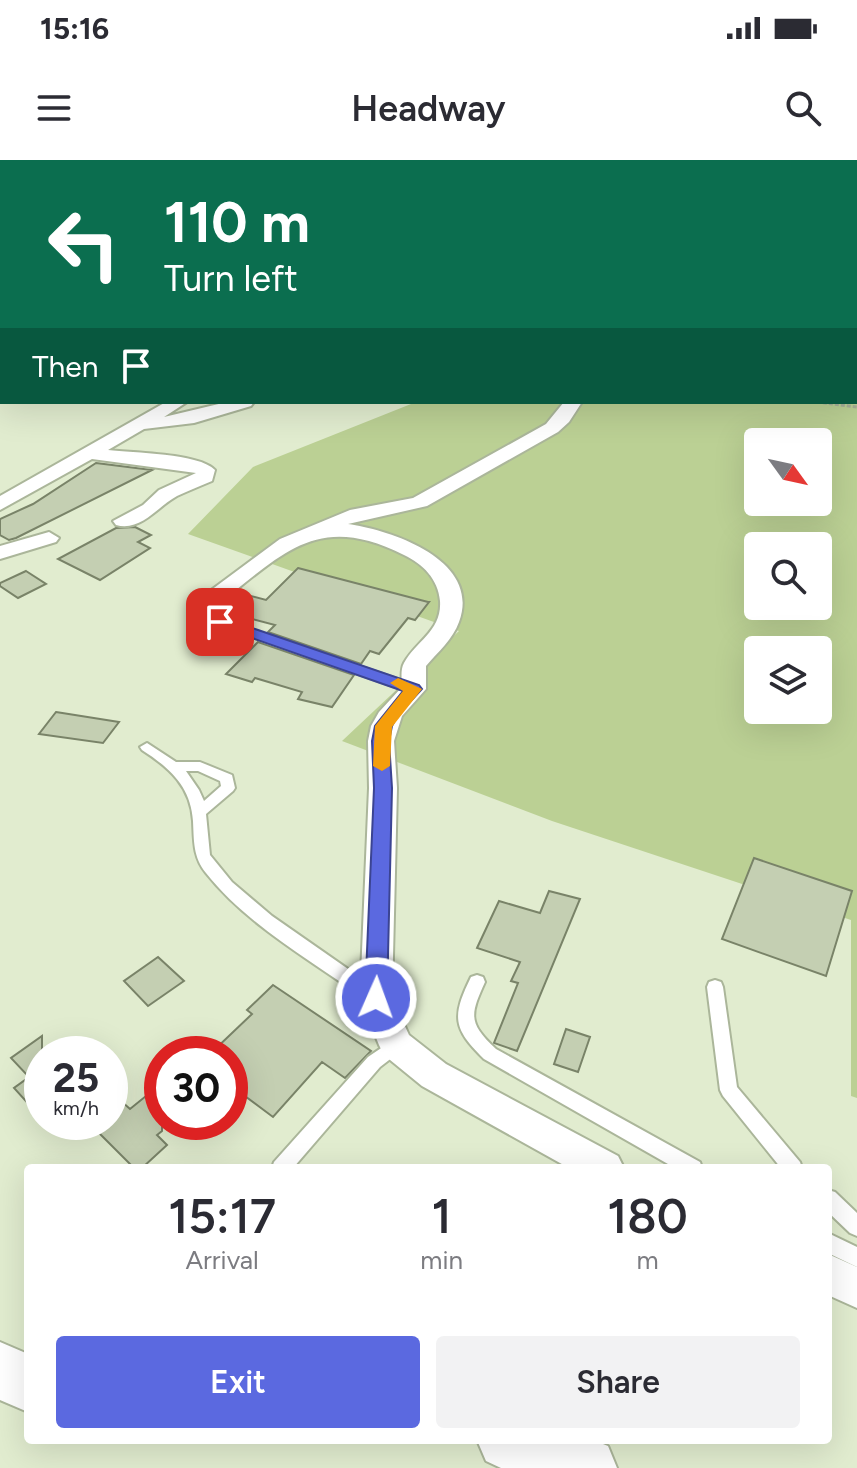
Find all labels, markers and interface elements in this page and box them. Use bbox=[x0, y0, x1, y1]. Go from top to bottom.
text: 15:16 bbox=[40, 10, 109, 47]
icon: menu bbox=[32, 86, 76, 130]
icon: search bbox=[781, 86, 825, 130]
text: Headway bbox=[351, 87, 506, 130]
text: 110 m bbox=[164, 189, 310, 256]
icon: left bbox=[32, 192, 136, 296]
text: Turn left bbox=[164, 257, 298, 300]
icon: arrive bbox=[114, 344, 158, 388]
text: Then bbox=[32, 348, 98, 385]
north arrow bbox=[744, 428, 832, 516]
map controls bbox=[744, 428, 832, 724]
button: search bbox=[744, 532, 832, 620]
pin bbox=[186, 588, 254, 656]
icon: arrive bbox=[198, 600, 242, 644]
button: layers bbox=[744, 636, 832, 724]
position arrow bbox=[334, 956, 418, 1040]
speed limit sign: 30 bbox=[144, 1036, 248, 1140]
text: 25 bbox=[53, 1054, 99, 1102]
text: km/h bbox=[53, 1096, 99, 1120]
text: 15:17 bbox=[168, 1187, 276, 1245]
text: 1 bbox=[432, 1187, 452, 1245]
text: 180 bbox=[607, 1187, 688, 1245]
text: Arrival bbox=[185, 1244, 259, 1276]
text: min bbox=[420, 1244, 463, 1276]
text: m bbox=[636, 1244, 659, 1276]
button: Exit bbox=[56, 1336, 420, 1428]
button: Share bbox=[436, 1336, 800, 1428]

